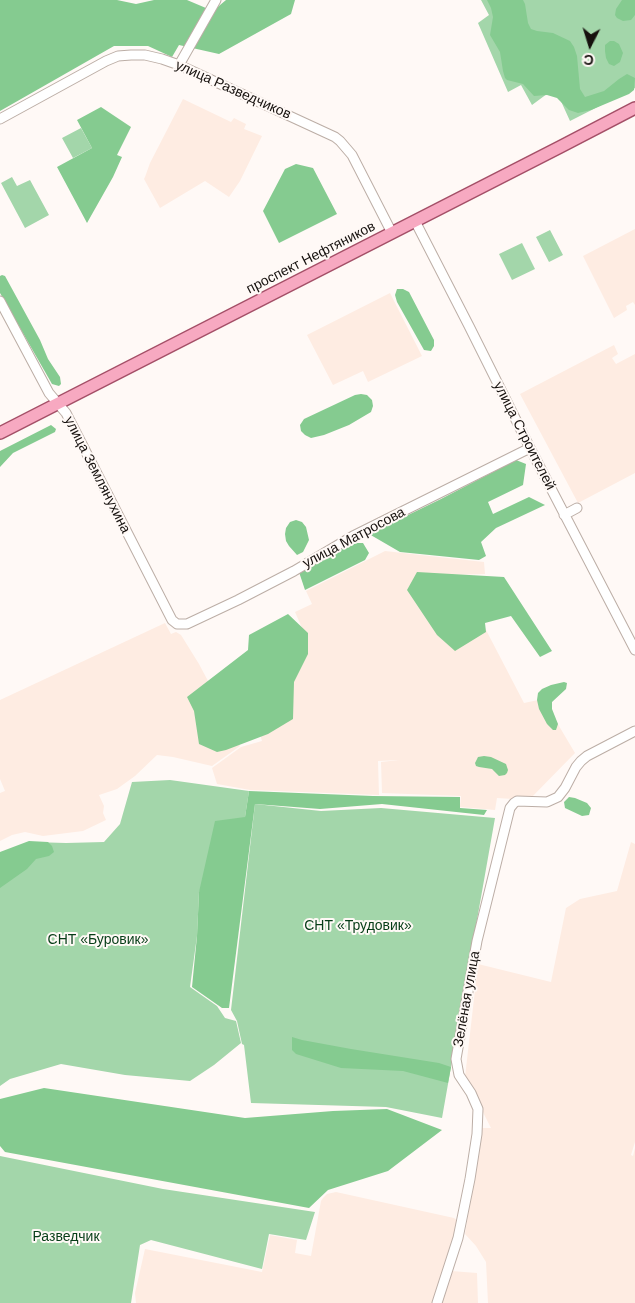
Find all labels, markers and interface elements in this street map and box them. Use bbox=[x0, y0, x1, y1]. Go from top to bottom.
north arrow bbox=[565, 20, 615, 70]
text: С bbox=[583, 52, 594, 68]
street label: улица Разведчиков bbox=[173, 57, 293, 123]
street label: проспект Нефтяников bbox=[244, 218, 378, 298]
street label: улица Строителей bbox=[489, 379, 559, 493]
street label: улица Землянухина bbox=[60, 414, 134, 536]
street label: улица Матросова bbox=[300, 504, 408, 572]
park label: СНТ «Трудовик» bbox=[304, 918, 412, 934]
park label: СНТ «Буровик» bbox=[48, 932, 148, 948]
street label: Зелёная улица bbox=[450, 950, 484, 1048]
park label: Разведчик bbox=[32, 1229, 100, 1245]

